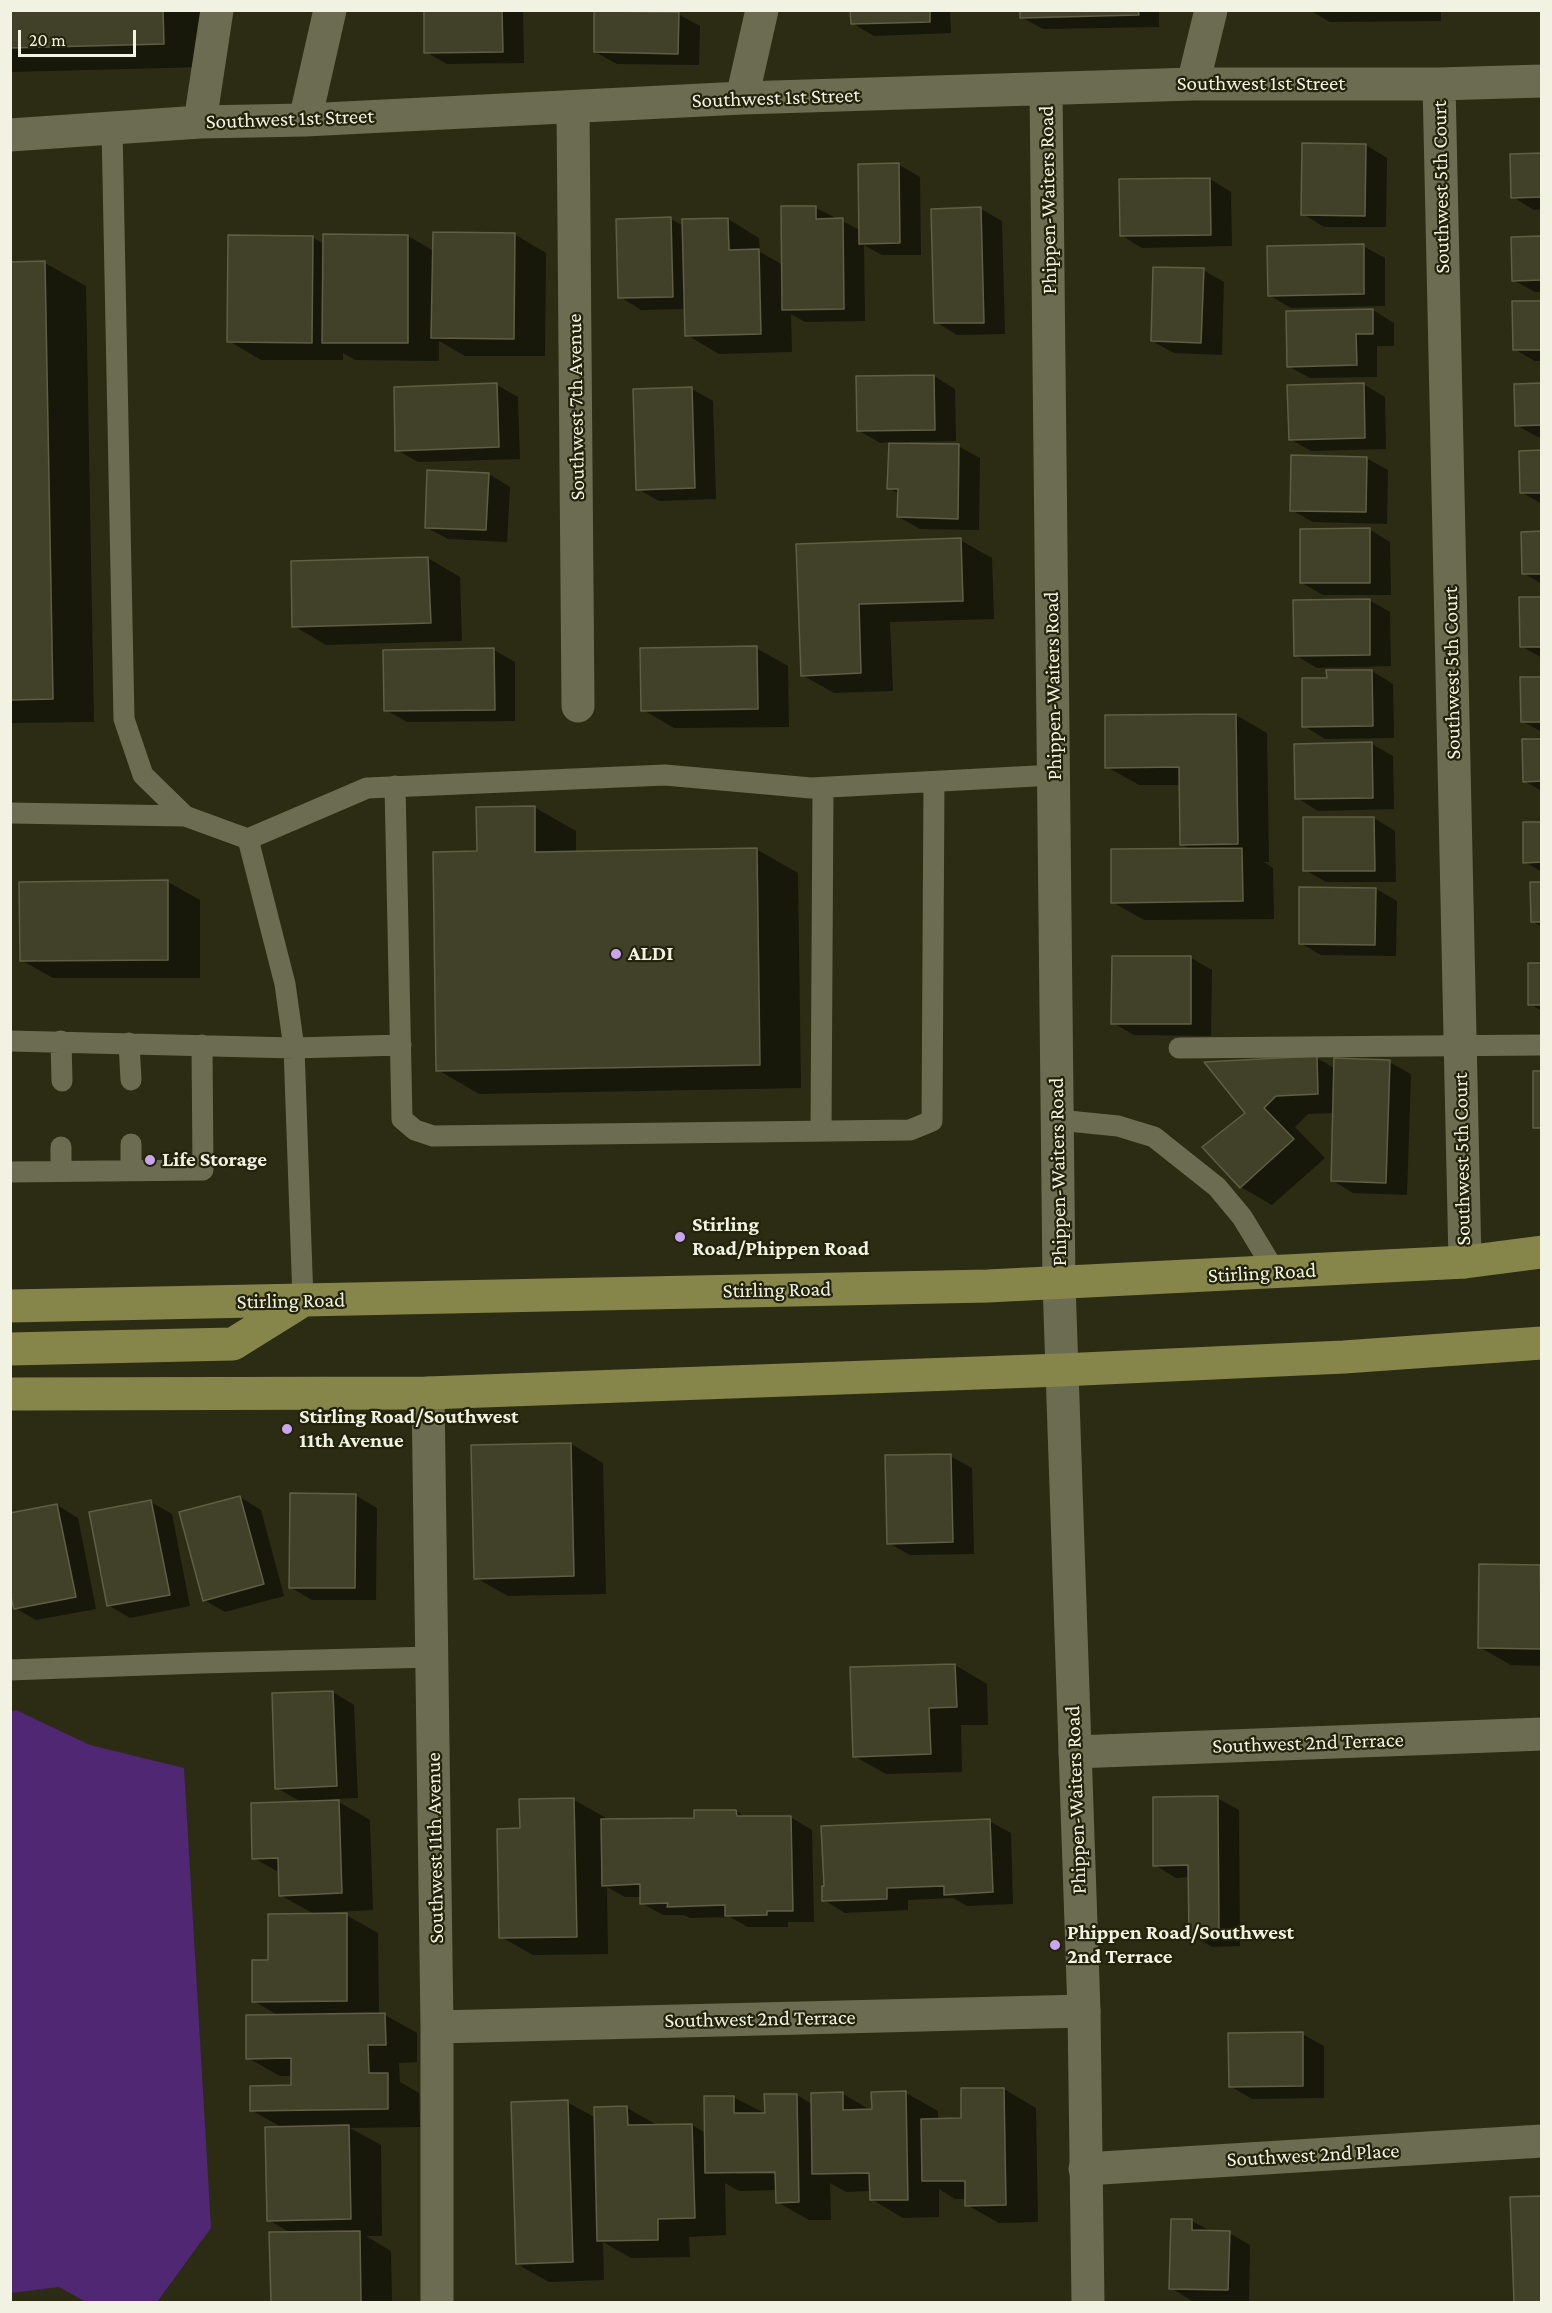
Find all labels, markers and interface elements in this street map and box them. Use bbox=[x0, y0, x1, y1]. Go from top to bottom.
scale bar bbox=[21, 18, 140, 56]
text: 20 m bbox=[29, 30, 66, 50]
street label: Southwest 1st Street bbox=[1177, 71, 1345, 97]
street label: Southwest 1st Street bbox=[691, 82, 861, 114]
street label: Southwest 5th Court bbox=[1427, 100, 1455, 274]
street label: Southwest 1st Street bbox=[205, 103, 375, 135]
street label: Phippen-Waiters Road bbox=[1034, 105, 1062, 295]
street label: Southwest 7th Avenue bbox=[562, 313, 590, 501]
street label: Southwest 5th Court bbox=[1438, 586, 1466, 760]
street label: Phippen-Waiters Road bbox=[1039, 591, 1067, 781]
place label: ALDI bbox=[628, 941, 673, 967]
marker: ALDI bbox=[609, 947, 623, 961]
street label: Southwest 5th Court bbox=[1448, 1072, 1476, 1246]
street label: Phippen-Waiters Road bbox=[1044, 1077, 1072, 1267]
place label: Life Storage bbox=[162, 1147, 267, 1173]
marker: Life Storage bbox=[143, 1153, 157, 1167]
place label: Stirling Road/Phippen Road bbox=[692, 1212, 869, 1262]
marker: Stirling Road/Phippen Road bbox=[673, 1230, 687, 1244]
street label: Stirling Road bbox=[1207, 1258, 1317, 1288]
street label: Stirling Road bbox=[723, 1276, 831, 1304]
street label: Stirling Road bbox=[237, 1287, 345, 1315]
place label: Stirling Road/Southwest 11th Avenue bbox=[299, 1404, 519, 1454]
marker: Stirling Road/Southwest 11th Avenue bbox=[280, 1422, 294, 1436]
street label: Phippen-Waiters Road bbox=[1060, 1705, 1092, 1895]
street label: Southwest 2nd Terrace bbox=[1212, 1727, 1404, 1759]
street label: Southwest 11th Avenue bbox=[421, 1752, 449, 1944]
place label: Phippen Road/Southwest 2nd Terrace bbox=[1067, 1920, 1294, 1970]
marker: Phippen Road/Southwest 2nd Terrace bbox=[1048, 1938, 1062, 1952]
street label: Southwest 2nd Terrace bbox=[664, 2005, 856, 2033]
street label: Southwest 2nd Place bbox=[1226, 2138, 1400, 2172]

